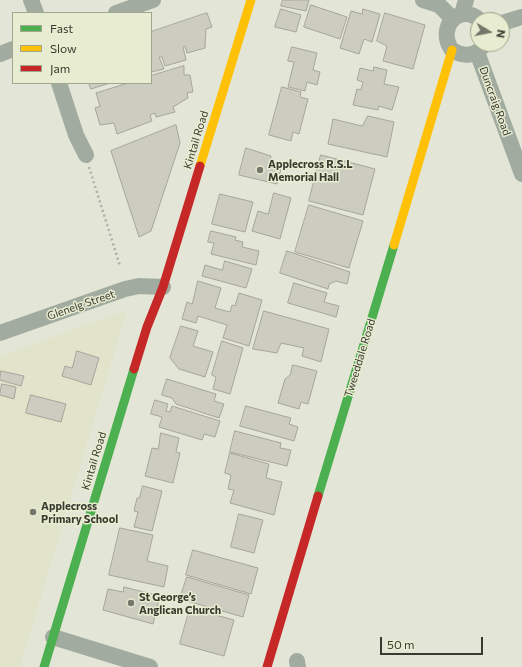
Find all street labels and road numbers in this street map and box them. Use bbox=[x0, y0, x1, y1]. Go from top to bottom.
street label: Duncraig Road bbox=[476, 65, 514, 137]
street label: Kintail Road bbox=[181, 109, 211, 171]
street label: Glenelg Street bbox=[45, 287, 117, 323]
street label: Tweeddale Road bbox=[342, 317, 378, 399]
street label: Kintail Road bbox=[79, 430, 109, 492]

